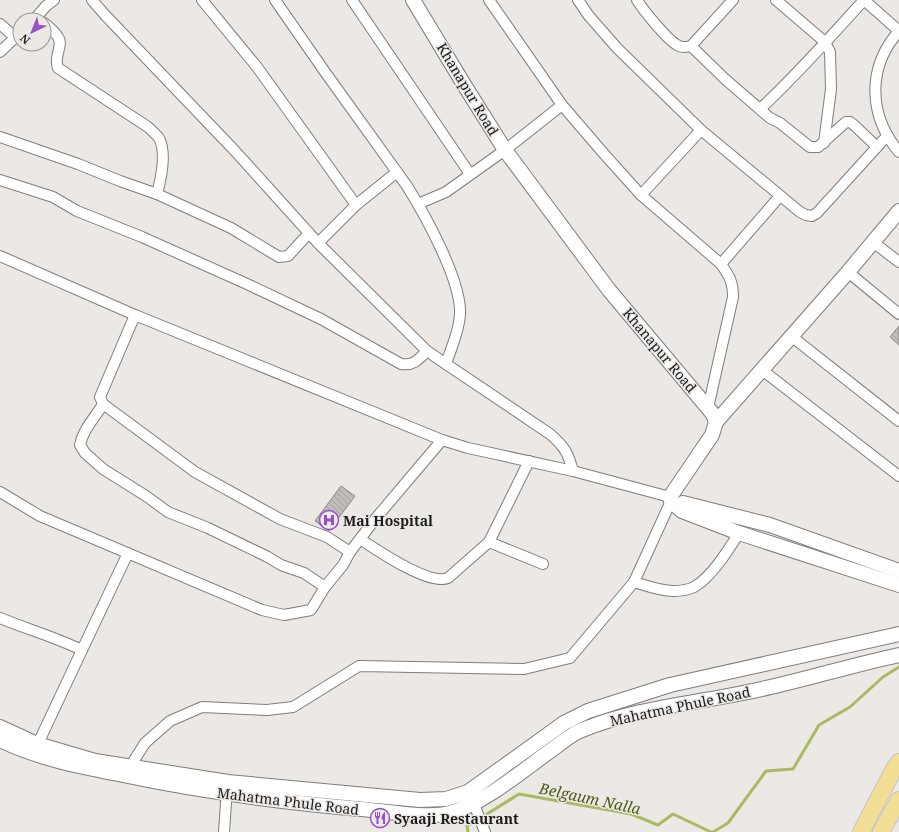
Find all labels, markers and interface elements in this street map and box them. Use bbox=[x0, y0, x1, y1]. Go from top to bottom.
north arrow bbox=[12, 12, 52, 52]
text: N bbox=[16, 31, 33, 48]
street label: Khanapur Road bbox=[433, 39, 503, 139]
street label: Khanapur Road bbox=[619, 304, 701, 397]
hospital icon: Mai Hospital bbox=[318, 509, 340, 531]
place label: Mai Hospital bbox=[343, 511, 433, 530]
street label: Mahatma Phule Road bbox=[608, 682, 752, 730]
water label: Belgaum Nalla bbox=[537, 777, 643, 819]
street label: Mahatma Phule Road bbox=[216, 783, 360, 819]
restaurant icon: Syaaji Restaurant bbox=[369, 807, 391, 829]
place label: Syaaji Restaurant bbox=[394, 809, 519, 828]

